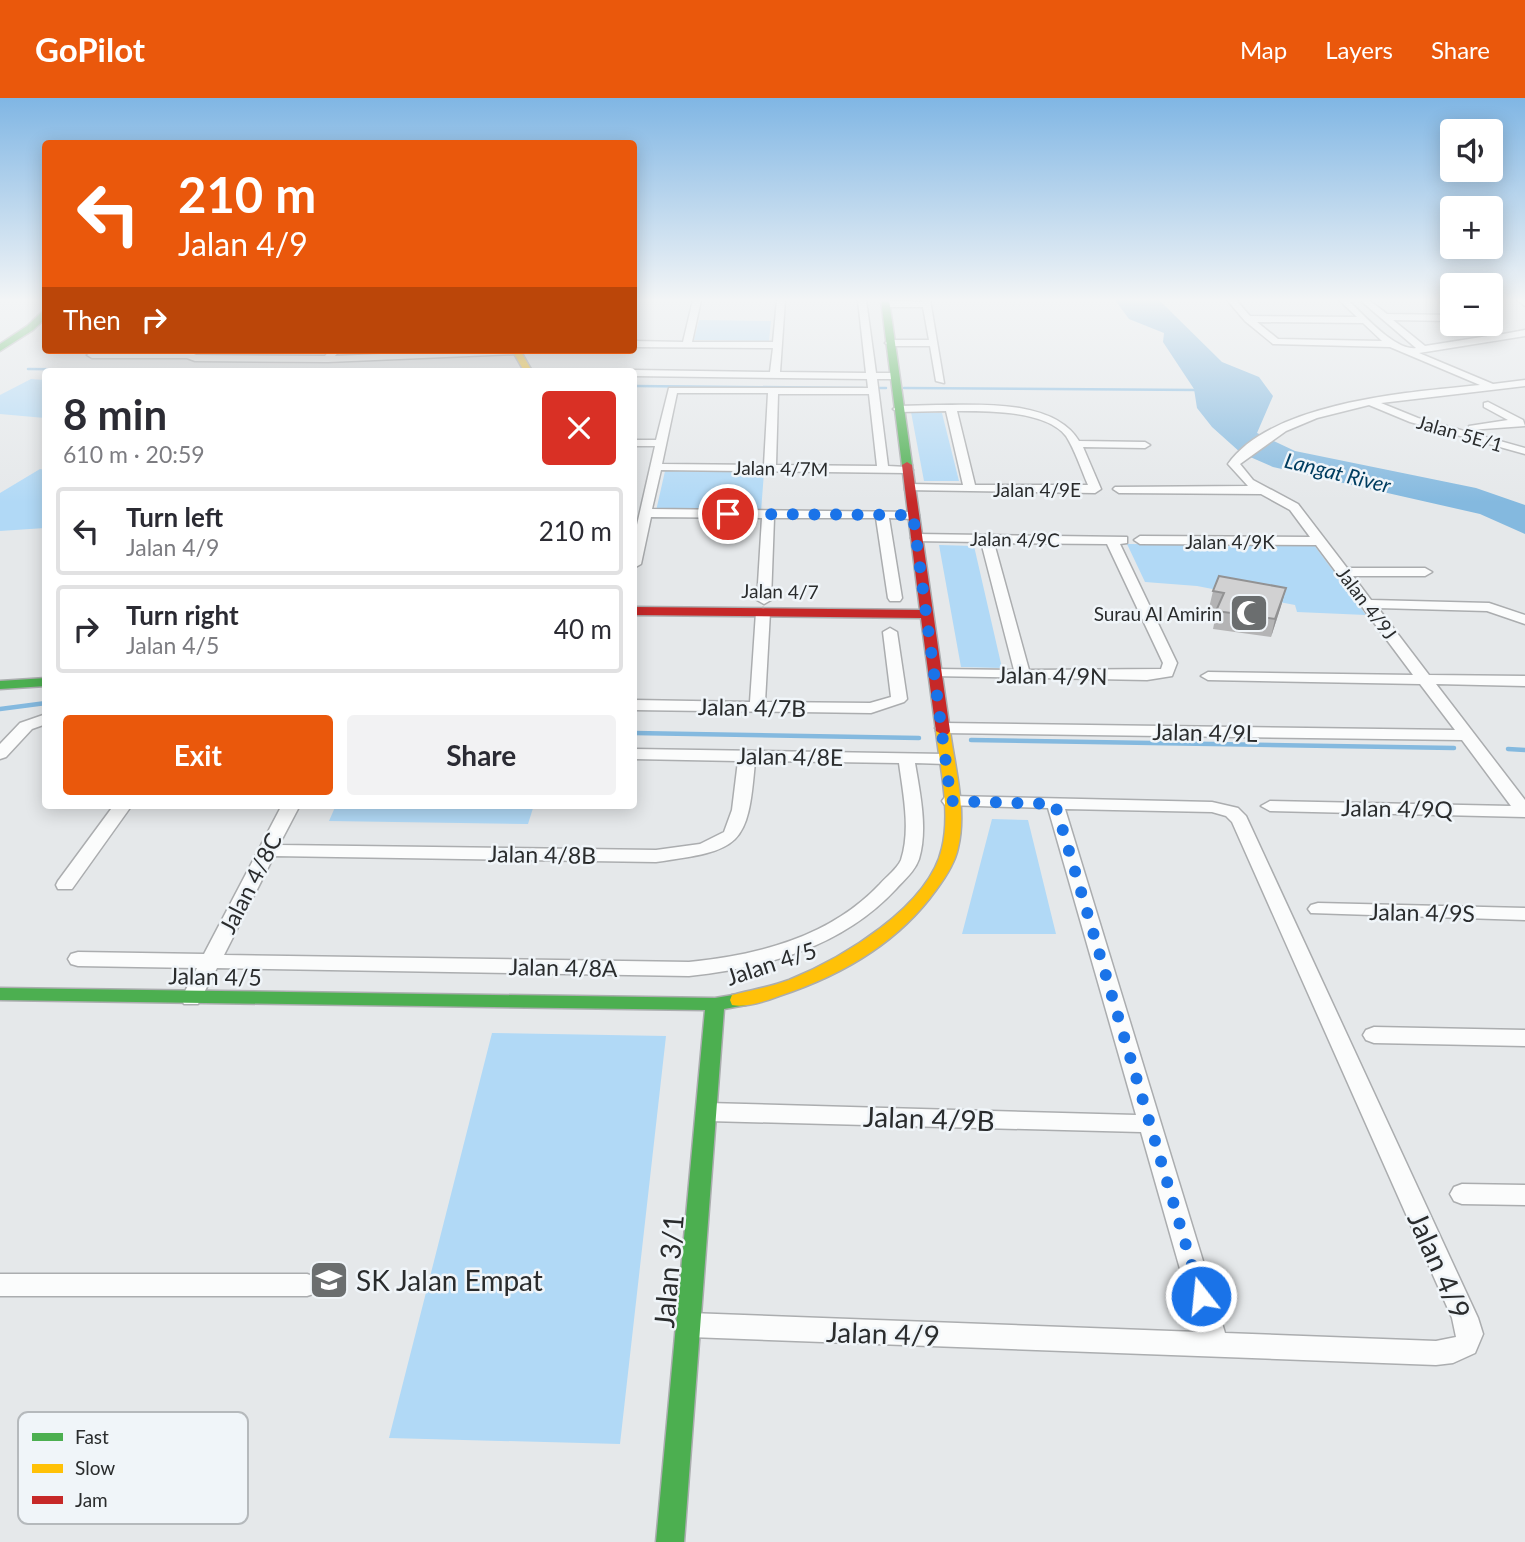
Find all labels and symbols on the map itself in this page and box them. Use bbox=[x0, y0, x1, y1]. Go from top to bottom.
street label: Jalan 5E/1 bbox=[1414, 410, 1506, 456]
water label: Langat River bbox=[1282, 447, 1394, 497]
street label: Jalan 4/7M bbox=[733, 456, 829, 480]
street label: Jalan 4/9E bbox=[993, 478, 1081, 501]
pin bbox=[698, 484, 758, 544]
street label: Jalan 4/9C bbox=[970, 527, 1060, 551]
street label: Jalan 4/9K bbox=[1185, 530, 1275, 553]
street label: Jalan 4/9J bbox=[1332, 562, 1402, 644]
street label: Jalan 4/7 bbox=[741, 579, 819, 603]
mosque icon: Surau Al Amirin bbox=[1228, 592, 1270, 634]
place label: Surau Al Amirin bbox=[1094, 602, 1222, 625]
street label: Jalan 4/9N bbox=[996, 660, 1108, 690]
street label: Jalan 4/7B bbox=[698, 692, 806, 722]
street label: Jalan 4/9L bbox=[1152, 717, 1258, 747]
street label: Jalan 4/8E bbox=[736, 741, 844, 771]
street label: Jalan 4/9Q bbox=[1341, 793, 1454, 823]
street label: Jalan 4/8C bbox=[213, 828, 287, 938]
street label: Jalan 4/8B bbox=[488, 839, 596, 869]
street label: Jalan 4/9S bbox=[1369, 897, 1475, 927]
street label: Jalan 4/5 bbox=[722, 935, 820, 991]
street label: Jalan 4/8A bbox=[508, 952, 618, 982]
street label: Jalan 4/5 bbox=[168, 961, 262, 991]
street label: Jalan 4/9B bbox=[863, 1099, 995, 1137]
street label: Jalan 4/9 bbox=[1401, 1206, 1479, 1324]
street label: Jalan 3/1 bbox=[646, 1213, 690, 1329]
school or university icon: SK Jalan Empat bbox=[308, 1259, 350, 1301]
position arrow bbox=[1164, 1259, 1238, 1333]
place label: SK Jalan Empat bbox=[356, 1263, 543, 1297]
street label: Jalan 4/9 bbox=[826, 1314, 940, 1352]
legend bbox=[18, 1412, 248, 1524]
text: Fast bbox=[75, 1425, 109, 1448]
text: Slow bbox=[75, 1456, 115, 1479]
text: Jam bbox=[75, 1488, 108, 1511]

